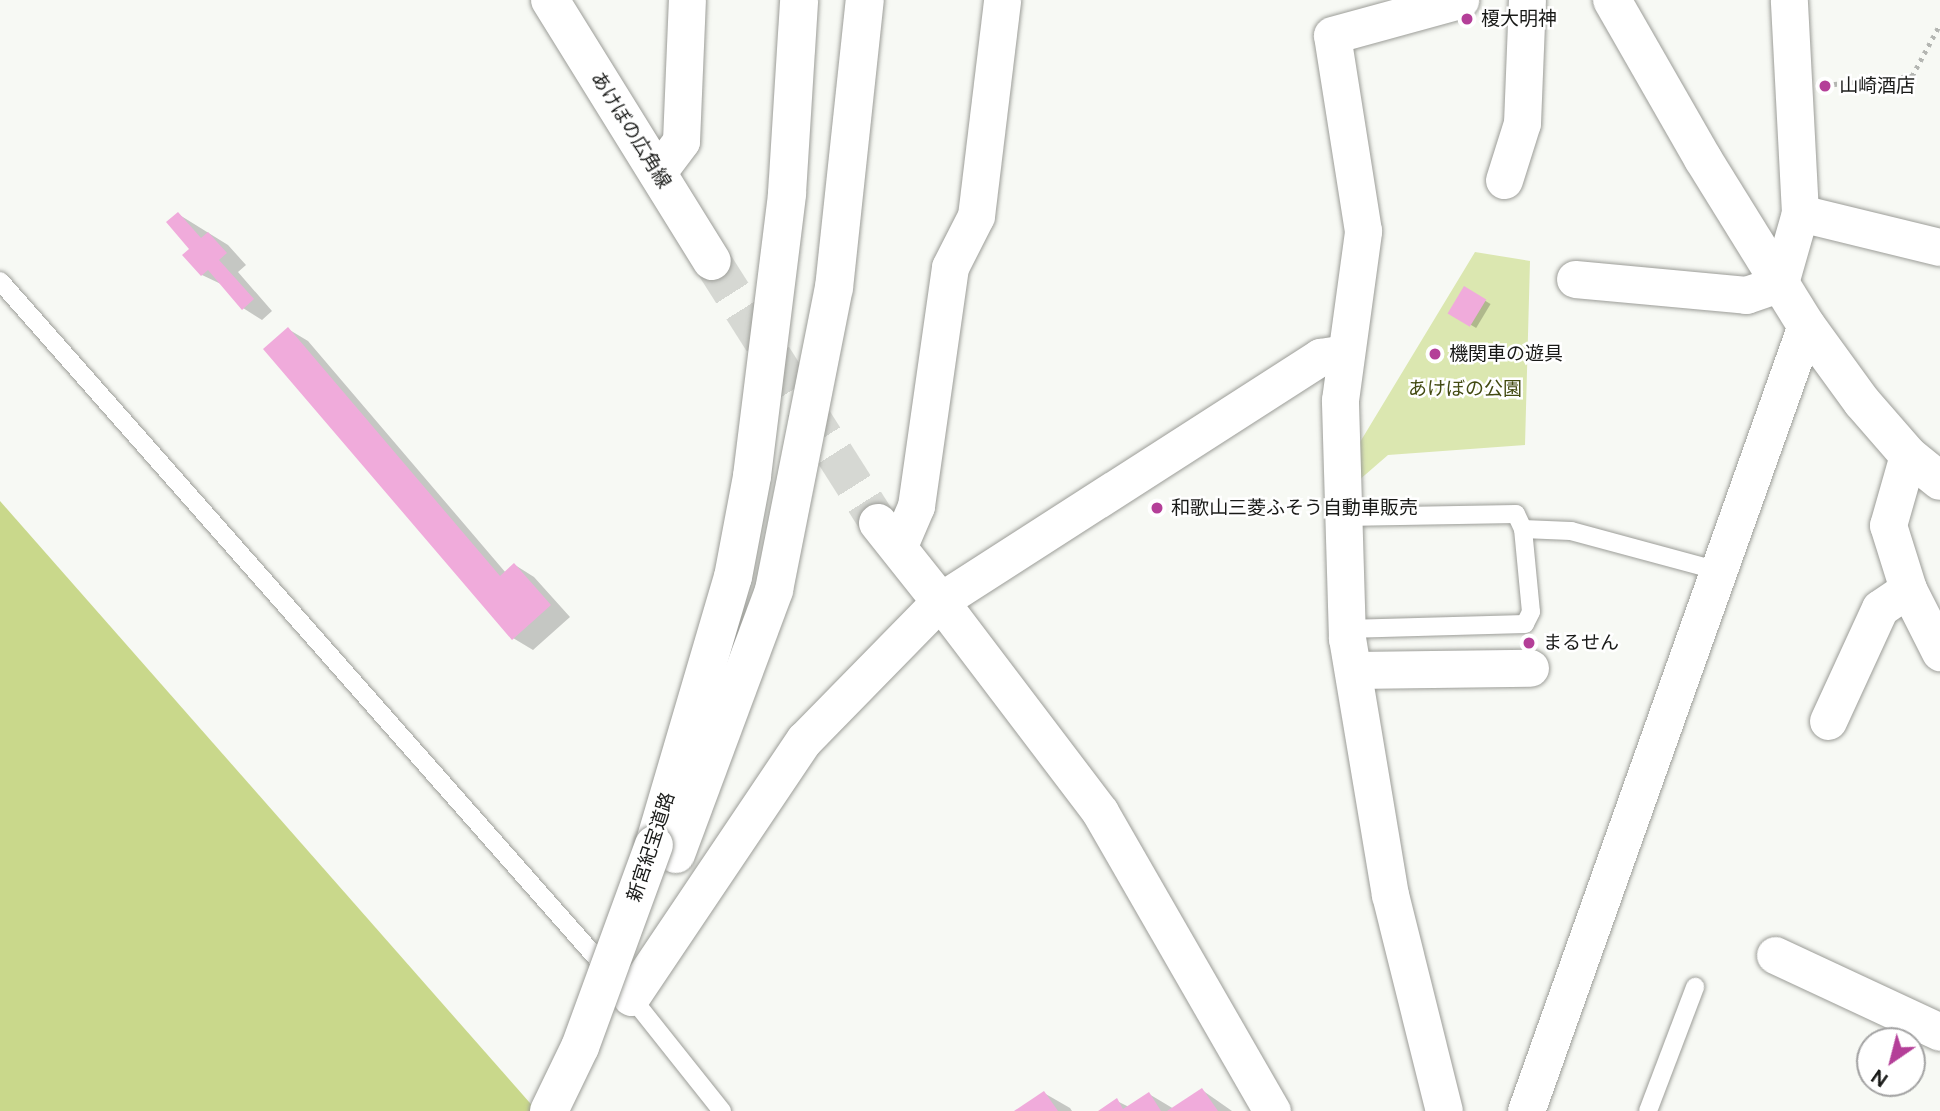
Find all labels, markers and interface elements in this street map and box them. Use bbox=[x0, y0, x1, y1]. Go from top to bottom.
place label: 榎大明神 bbox=[1481, 8, 1557, 30]
marker: 榎大明神 bbox=[1459, 11, 1475, 27]
street label: あけぼの広角線 bbox=[586, 68, 676, 192]
place label: 山崎酒店 bbox=[1839, 75, 1915, 97]
marker: 山崎酒店 bbox=[1817, 78, 1833, 94]
place label: 機関車の遊具 bbox=[1449, 343, 1563, 365]
marker: 機関車の遊具 bbox=[1427, 346, 1443, 362]
park label: あけぼの公園 bbox=[1408, 378, 1522, 400]
place label: 和歌山三菱ふそう自動車販売 bbox=[1171, 497, 1418, 519]
marker: 和歌山三菱ふそう自動車販売 bbox=[1149, 500, 1165, 516]
place label: まるせん bbox=[1543, 632, 1619, 654]
marker: まるせん bbox=[1521, 635, 1537, 651]
street label: 新宮紀宝道路 bbox=[623, 789, 679, 905]
north arrow bbox=[1856, 1027, 1926, 1097]
text: N bbox=[1867, 1064, 1892, 1092]

